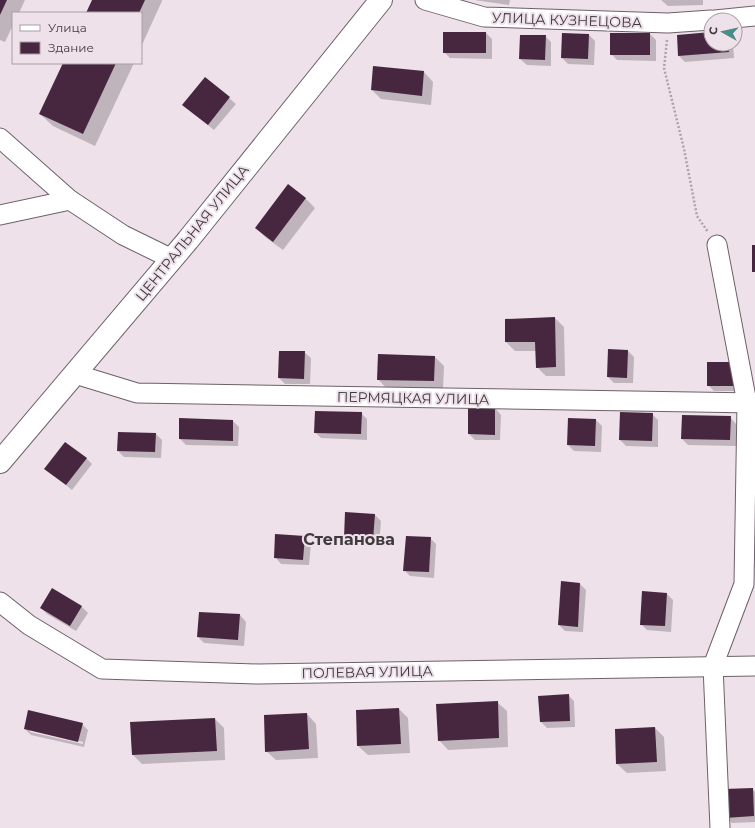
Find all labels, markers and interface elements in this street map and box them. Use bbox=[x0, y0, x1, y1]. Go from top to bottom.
street label: УЛИЦА КУЗНЕЦОВА bbox=[492, 8, 643, 32]
legend bbox=[12, 12, 142, 64]
north arrow bbox=[703, 12, 743, 52]
text: Улица bbox=[48, 20, 87, 35]
text: С bbox=[706, 26, 721, 36]
text: Здание bbox=[48, 40, 94, 55]
street label: ЦЕНТРАЛЬНАЯ УЛИЦА bbox=[131, 161, 253, 305]
street label: ПЕРМЯЦКАЯ УЛИЦА bbox=[337, 388, 490, 408]
district label: Степанова bbox=[303, 530, 395, 549]
street label: ПОЛЕВАЯ УЛИЦА bbox=[301, 662, 433, 682]

